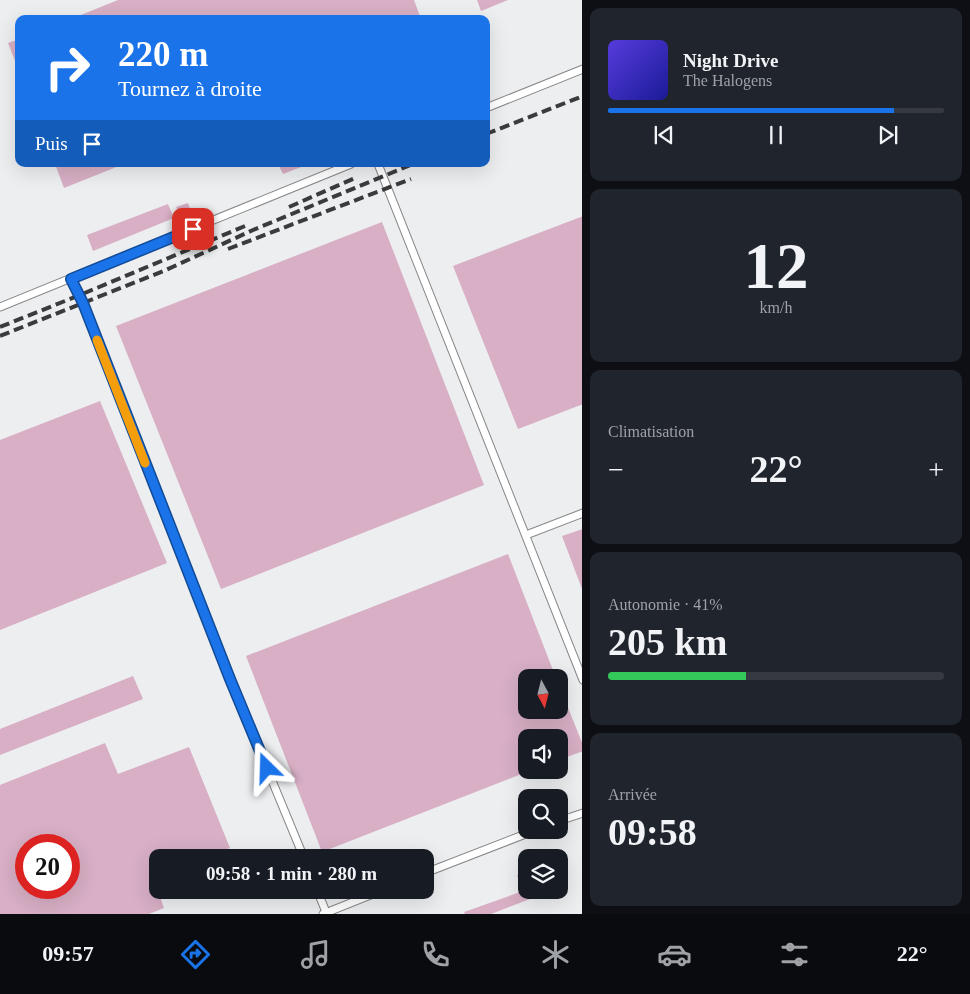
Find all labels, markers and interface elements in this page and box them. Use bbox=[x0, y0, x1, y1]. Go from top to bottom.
icon: right bbox=[35, 35, 100, 100]
text: 220 m bbox=[118, 35, 208, 74]
text: Night Drive bbox=[683, 50, 779, 71]
text: The Halogens bbox=[683, 72, 772, 89]
text: Tournez à droite bbox=[118, 76, 262, 101]
icon: previous bbox=[650, 121, 678, 149]
icon: pause bbox=[762, 121, 790, 149]
icon: next bbox=[874, 121, 902, 149]
icon: arrive bbox=[78, 130, 106, 158]
text: Puis bbox=[35, 133, 68, 154]
pin bbox=[172, 208, 214, 250]
icon: arrive bbox=[179, 215, 207, 243]
text: 12 bbox=[744, 230, 809, 302]
text: km/h bbox=[760, 299, 792, 316]
text: Climatisation bbox=[608, 423, 694, 440]
text: 22° bbox=[749, 448, 803, 490]
text: − bbox=[608, 454, 624, 485]
text: + bbox=[928, 454, 944, 485]
text: Autonomie · 41% bbox=[608, 596, 723, 613]
text: 205 km bbox=[608, 621, 727, 663]
north arrow bbox=[518, 669, 568, 719]
map controls bbox=[518, 669, 568, 899]
button: sound bbox=[518, 729, 568, 779]
position arrow bbox=[240, 741, 292, 793]
text: Arrivée bbox=[608, 786, 657, 803]
button: search bbox=[518, 789, 568, 839]
text: 09:58 bbox=[608, 811, 697, 853]
speed limit sign: 20 bbox=[15, 834, 80, 899]
button: layers bbox=[518, 849, 568, 899]
text: 09:58 · 1 min · 280 m bbox=[206, 863, 377, 884]
icon: directions bbox=[178, 937, 213, 972]
icon: music bbox=[298, 937, 333, 972]
icon: phone bbox=[418, 937, 453, 972]
icon: climate bbox=[538, 937, 573, 972]
icon: car bbox=[657, 937, 692, 972]
icon: filters bbox=[777, 937, 812, 972]
text: 09:57 bbox=[42, 941, 94, 966]
text: 22° bbox=[897, 941, 928, 966]

